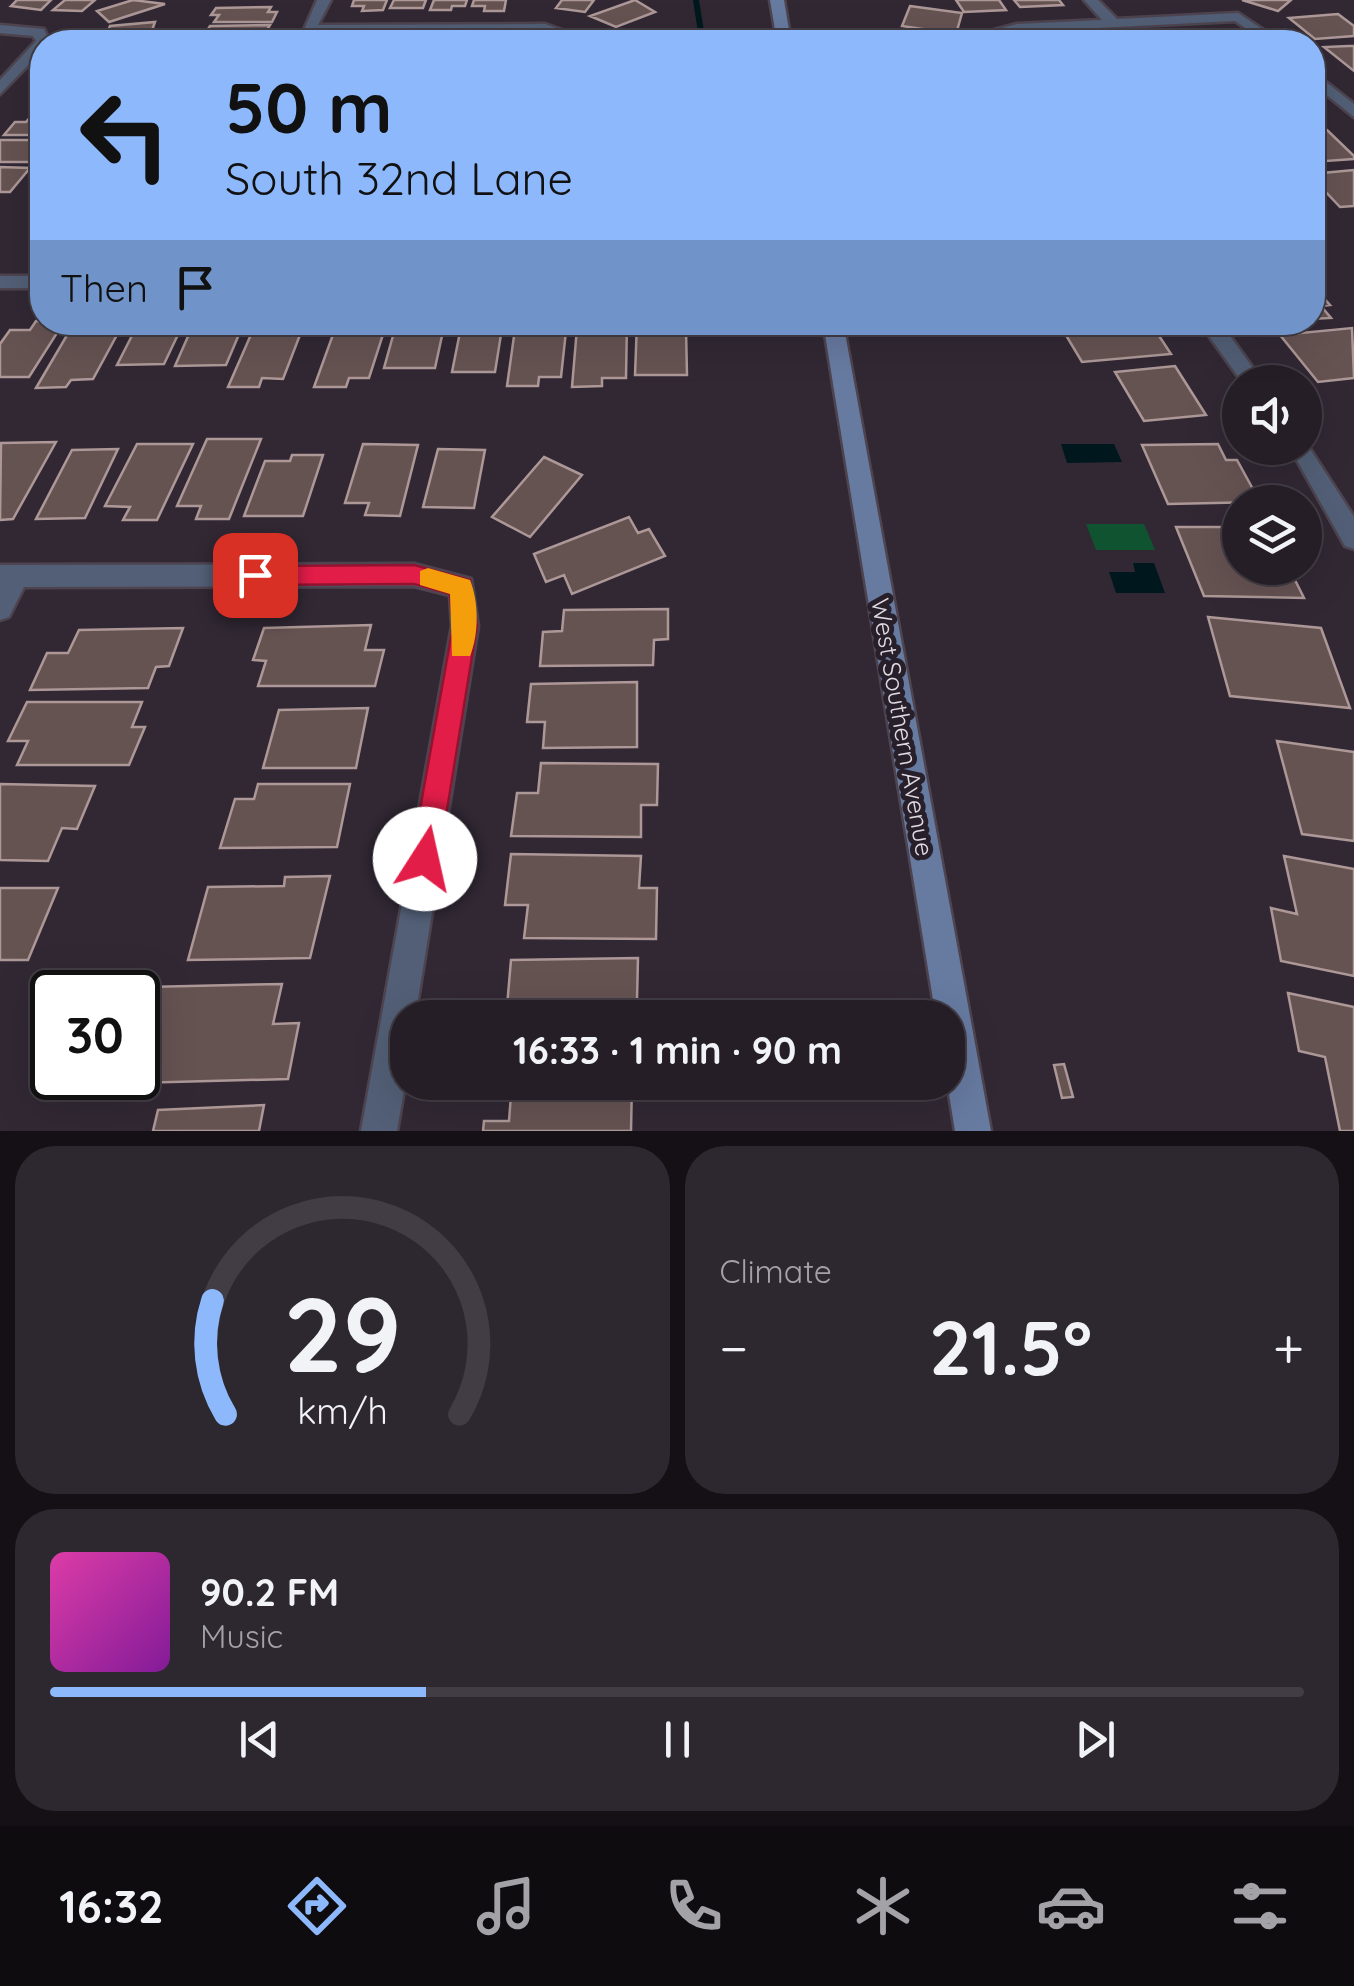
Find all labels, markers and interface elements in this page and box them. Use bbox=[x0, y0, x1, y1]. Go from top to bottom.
text: 50 m bbox=[225, 63, 392, 151]
icon: left bbox=[60, 70, 190, 200]
text: South 32nd Lane bbox=[225, 150, 573, 206]
icon: arrive bbox=[168, 260, 223, 315]
text: Then bbox=[60, 264, 148, 312]
map controls bbox=[1222, 365, 1322, 585]
button: sound bbox=[1222, 365, 1322, 465]
button: layers bbox=[1222, 485, 1322, 585]
pin bbox=[213, 533, 298, 618]
icon: arrive bbox=[228, 548, 283, 603]
street label: West Southern Avenue bbox=[865, 596, 941, 858]
position arrow bbox=[373, 807, 477, 911]
speed limit sign: 30 bbox=[30, 970, 160, 1100]
text: 16:33 · 1 min · 90 m bbox=[513, 1026, 842, 1074]
text: Climate bbox=[720, 1251, 832, 1291]
text: 29 bbox=[283, 1268, 401, 1398]
text: 21.5° bbox=[929, 1300, 1092, 1394]
text: − bbox=[720, 1313, 748, 1382]
text: + bbox=[1273, 1313, 1304, 1382]
text: km/h bbox=[297, 1388, 388, 1433]
text: 90.2 FM bbox=[200, 1568, 339, 1616]
text: Music bbox=[200, 1616, 283, 1656]
icon: previous bbox=[232, 1712, 287, 1767]
icon: pause bbox=[650, 1712, 705, 1767]
icon: next bbox=[1068, 1712, 1123, 1767]
icon: directions bbox=[282, 1871, 352, 1941]
icon: music bbox=[471, 1871, 541, 1941]
icon: phone bbox=[659, 1871, 729, 1941]
icon: climate bbox=[848, 1871, 918, 1941]
icon: car bbox=[1036, 1871, 1106, 1941]
icon: filters bbox=[1225, 1871, 1295, 1941]
text: 16:32 bbox=[59, 1878, 164, 1934]

